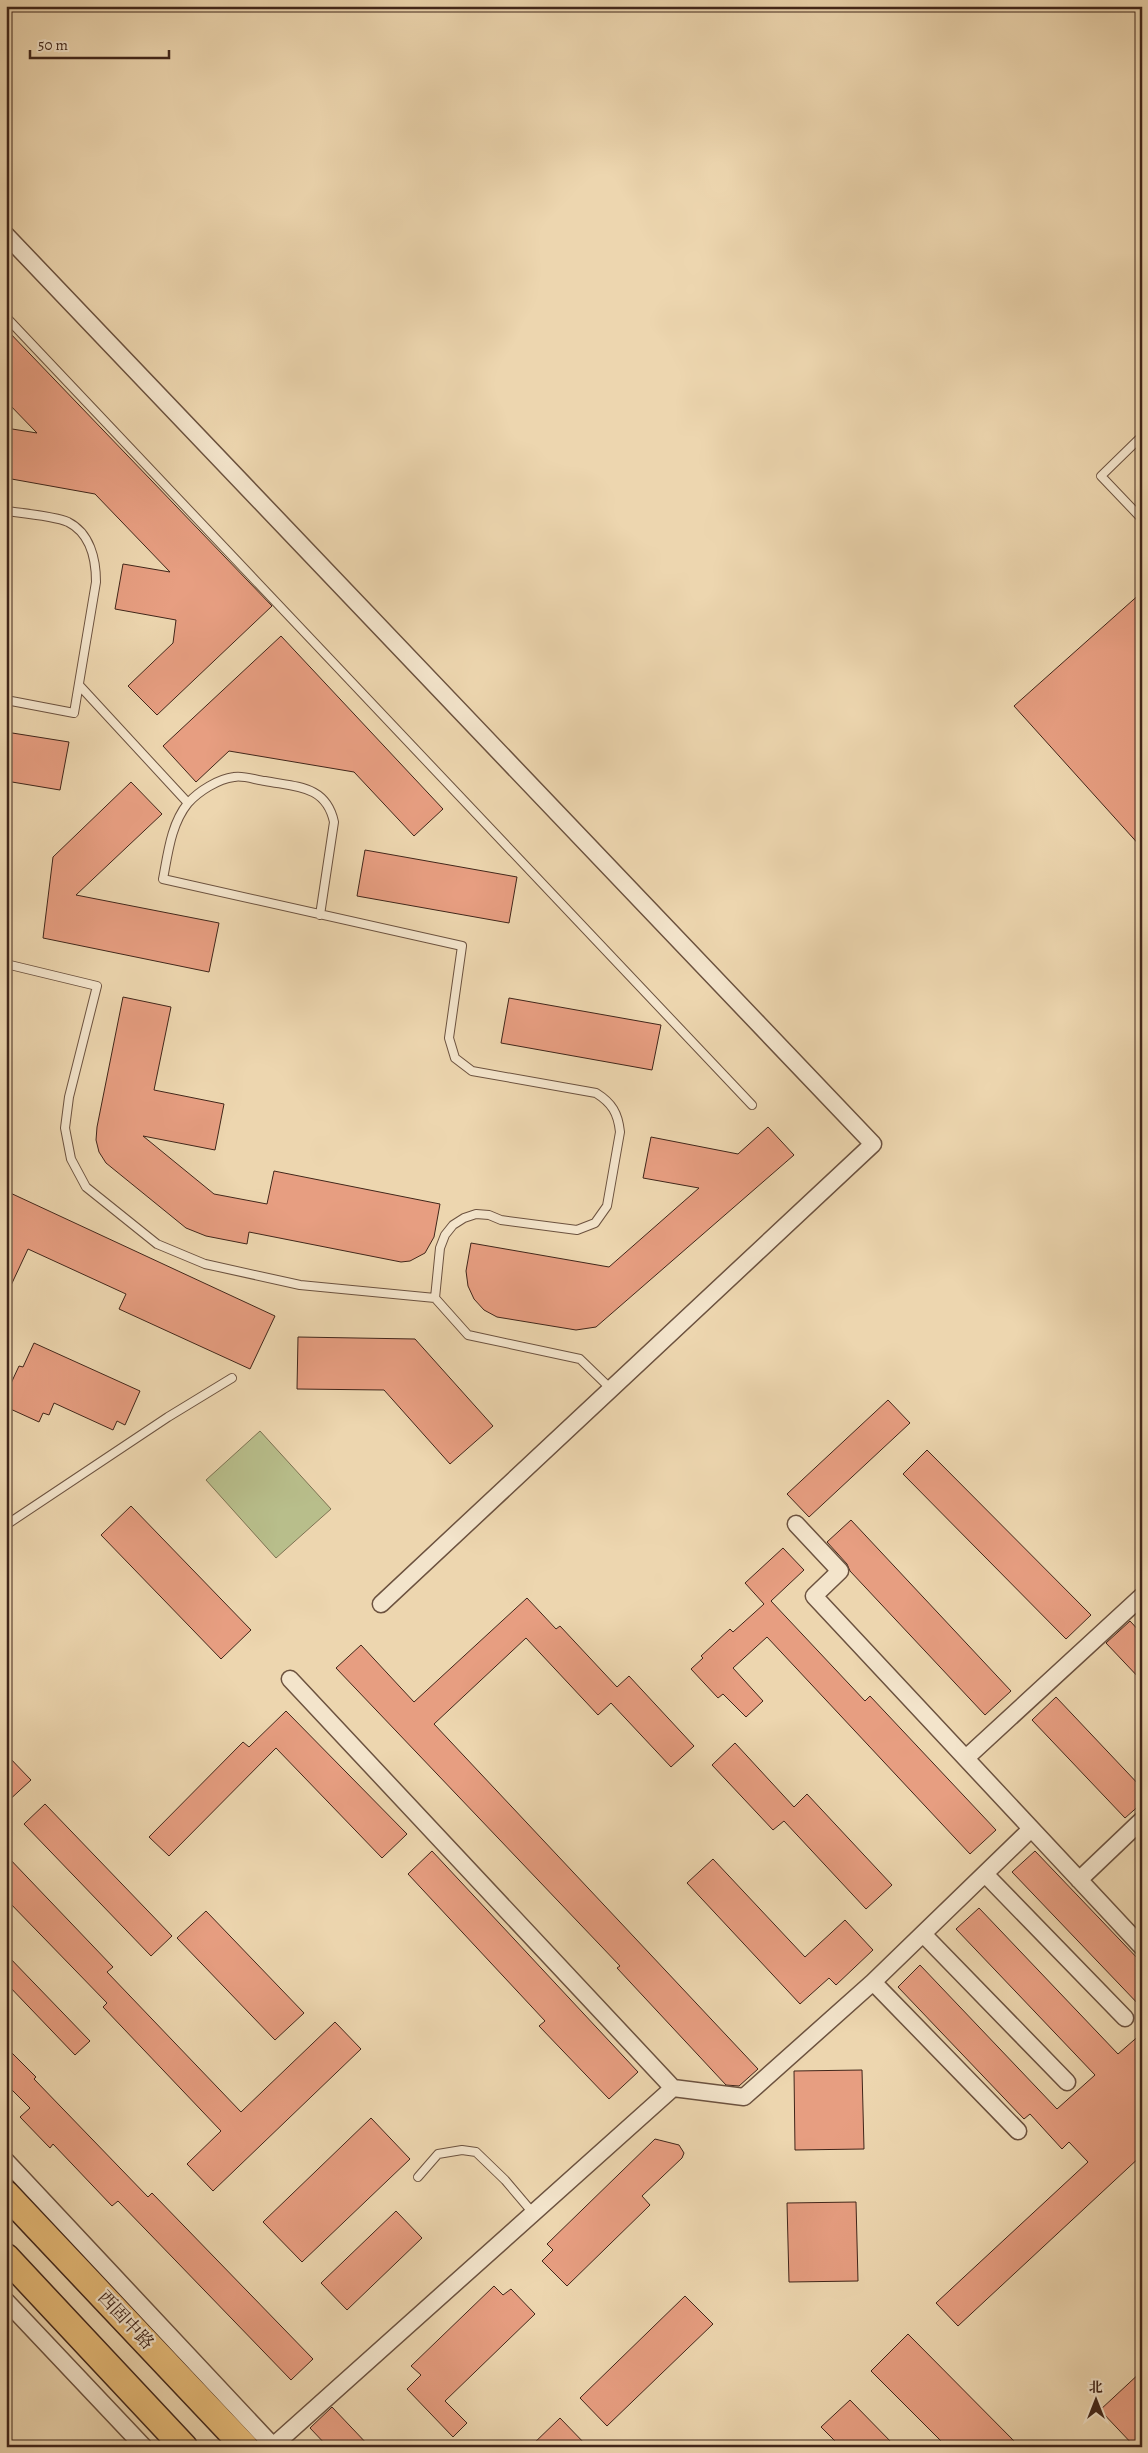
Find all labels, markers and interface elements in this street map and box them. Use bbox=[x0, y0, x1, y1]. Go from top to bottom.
scale bar bbox=[30, 28, 169, 60]
text: 50 m bbox=[38, 35, 68, 55]
street label: 西固中路 bbox=[93, 2285, 159, 2355]
north arrow bbox=[1070, 2376, 1120, 2426]
text: 北 bbox=[1089, 2378, 1103, 2397]

